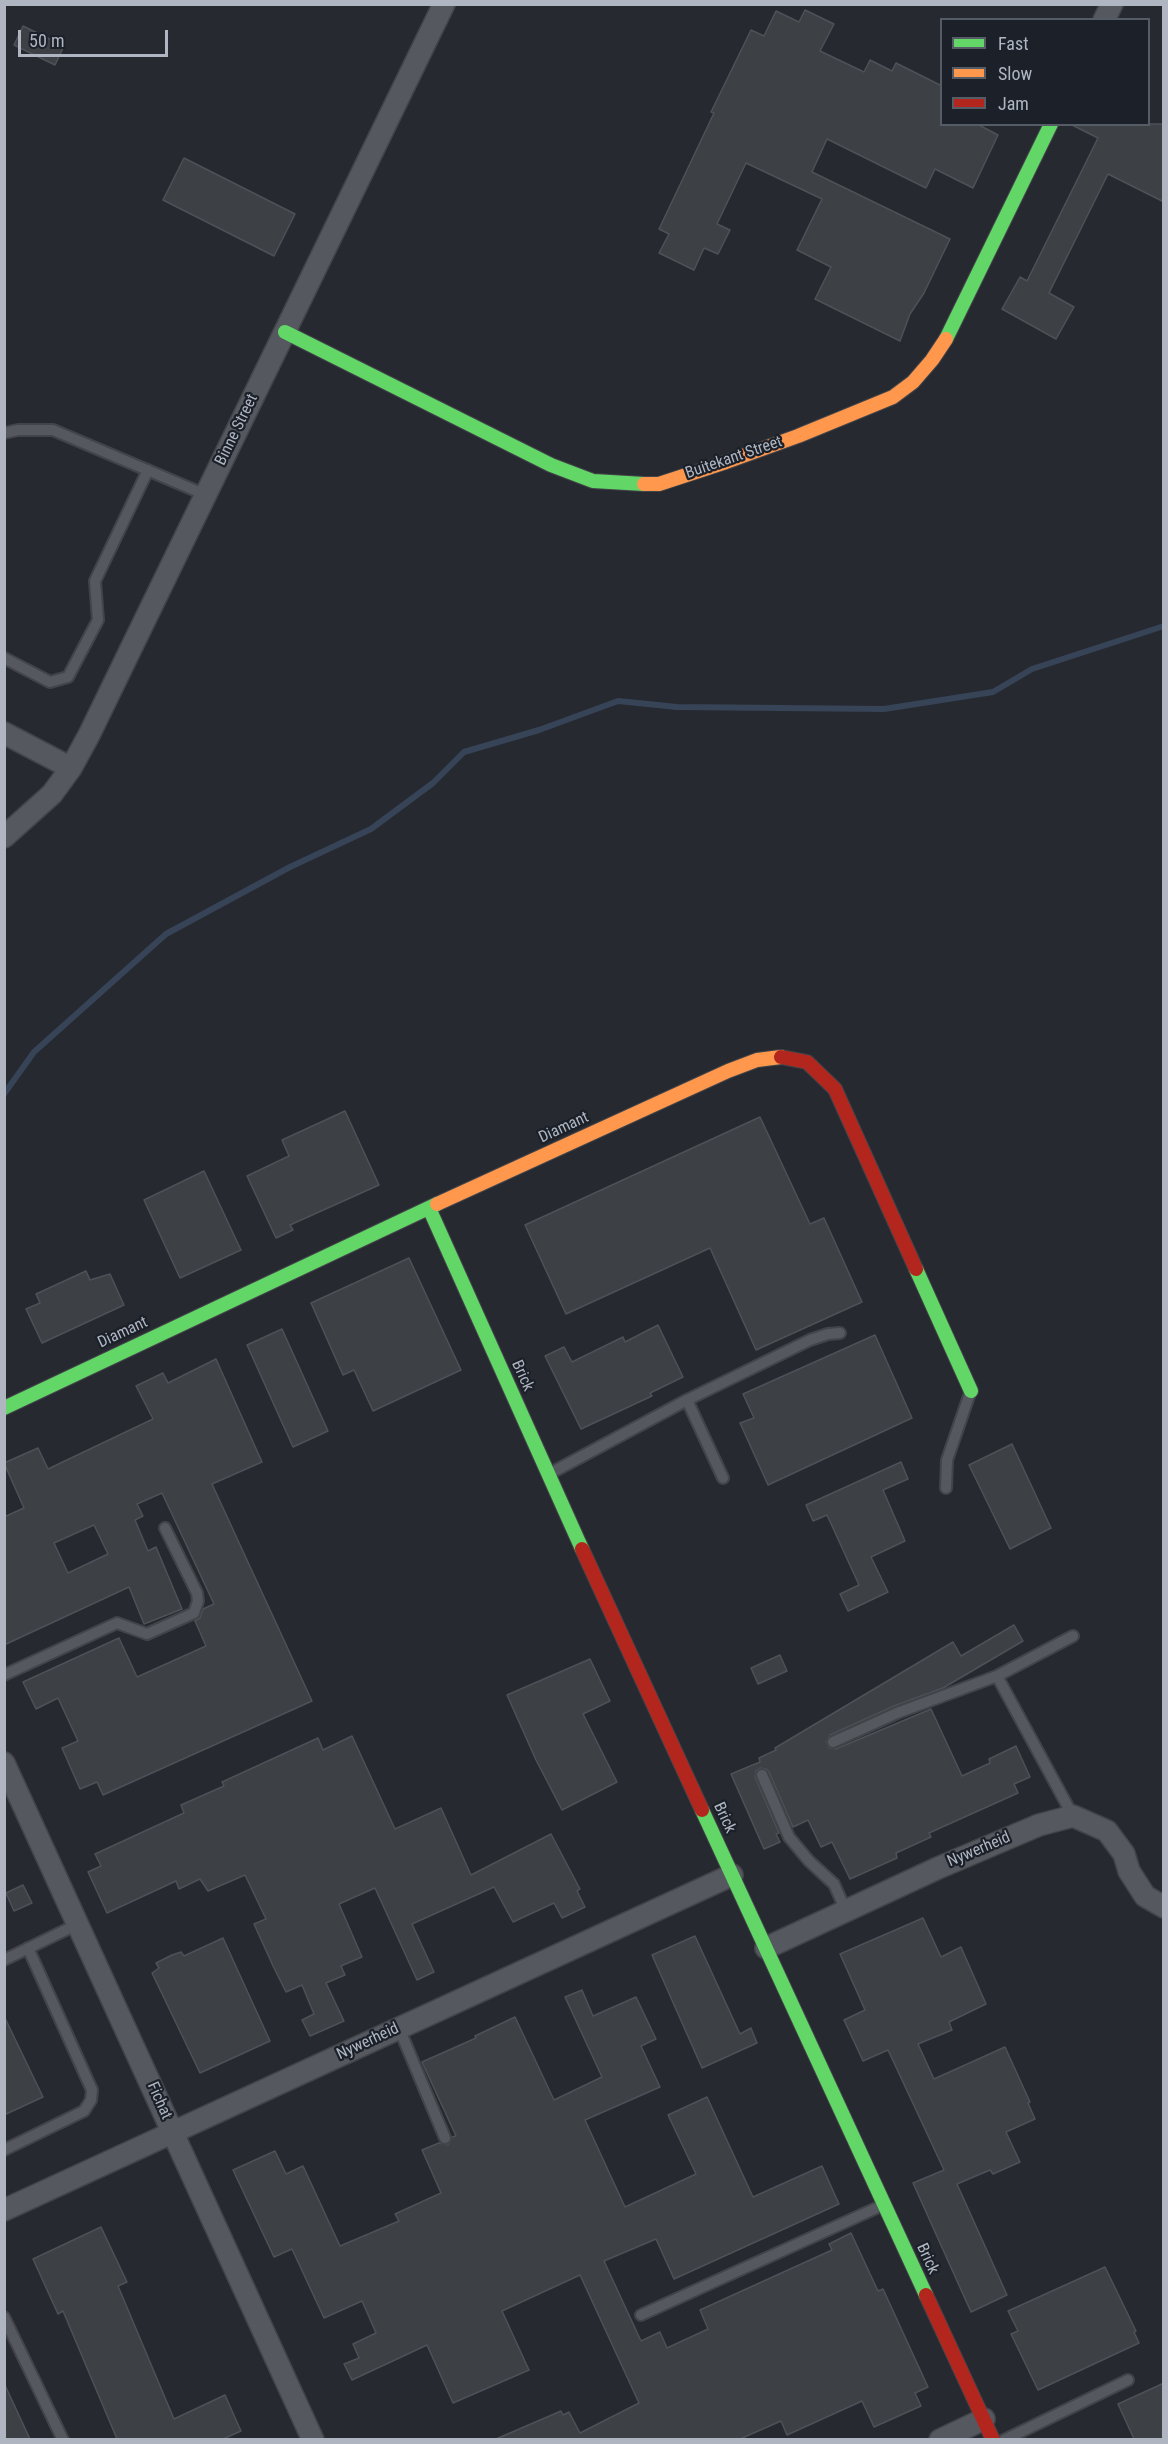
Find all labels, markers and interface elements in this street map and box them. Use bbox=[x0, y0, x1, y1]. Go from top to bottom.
scale bar bbox=[21, 18, 171, 56]
legend bbox=[940, 18, 1150, 126]
text: 50 m bbox=[29, 30, 64, 51]
text: Fast bbox=[998, 33, 1029, 54]
text: Slow bbox=[998, 63, 1032, 84]
text: Jam bbox=[998, 93, 1029, 114]
street label: Binne Street bbox=[212, 391, 262, 469]
street label: Buitekant Street bbox=[683, 432, 785, 484]
street label: Diamant bbox=[536, 1108, 592, 1148]
street label: Diamant bbox=[95, 1313, 151, 1353]
street label: Brick bbox=[507, 1358, 537, 1394]
street label: Brick bbox=[709, 1799, 739, 1837]
street label: Nywerheid bbox=[945, 1828, 1013, 1872]
street label: Nywerheid bbox=[334, 2019, 402, 2065]
street label: Fichat bbox=[142, 2079, 176, 2123]
street label: Brick bbox=[912, 2240, 942, 2278]

